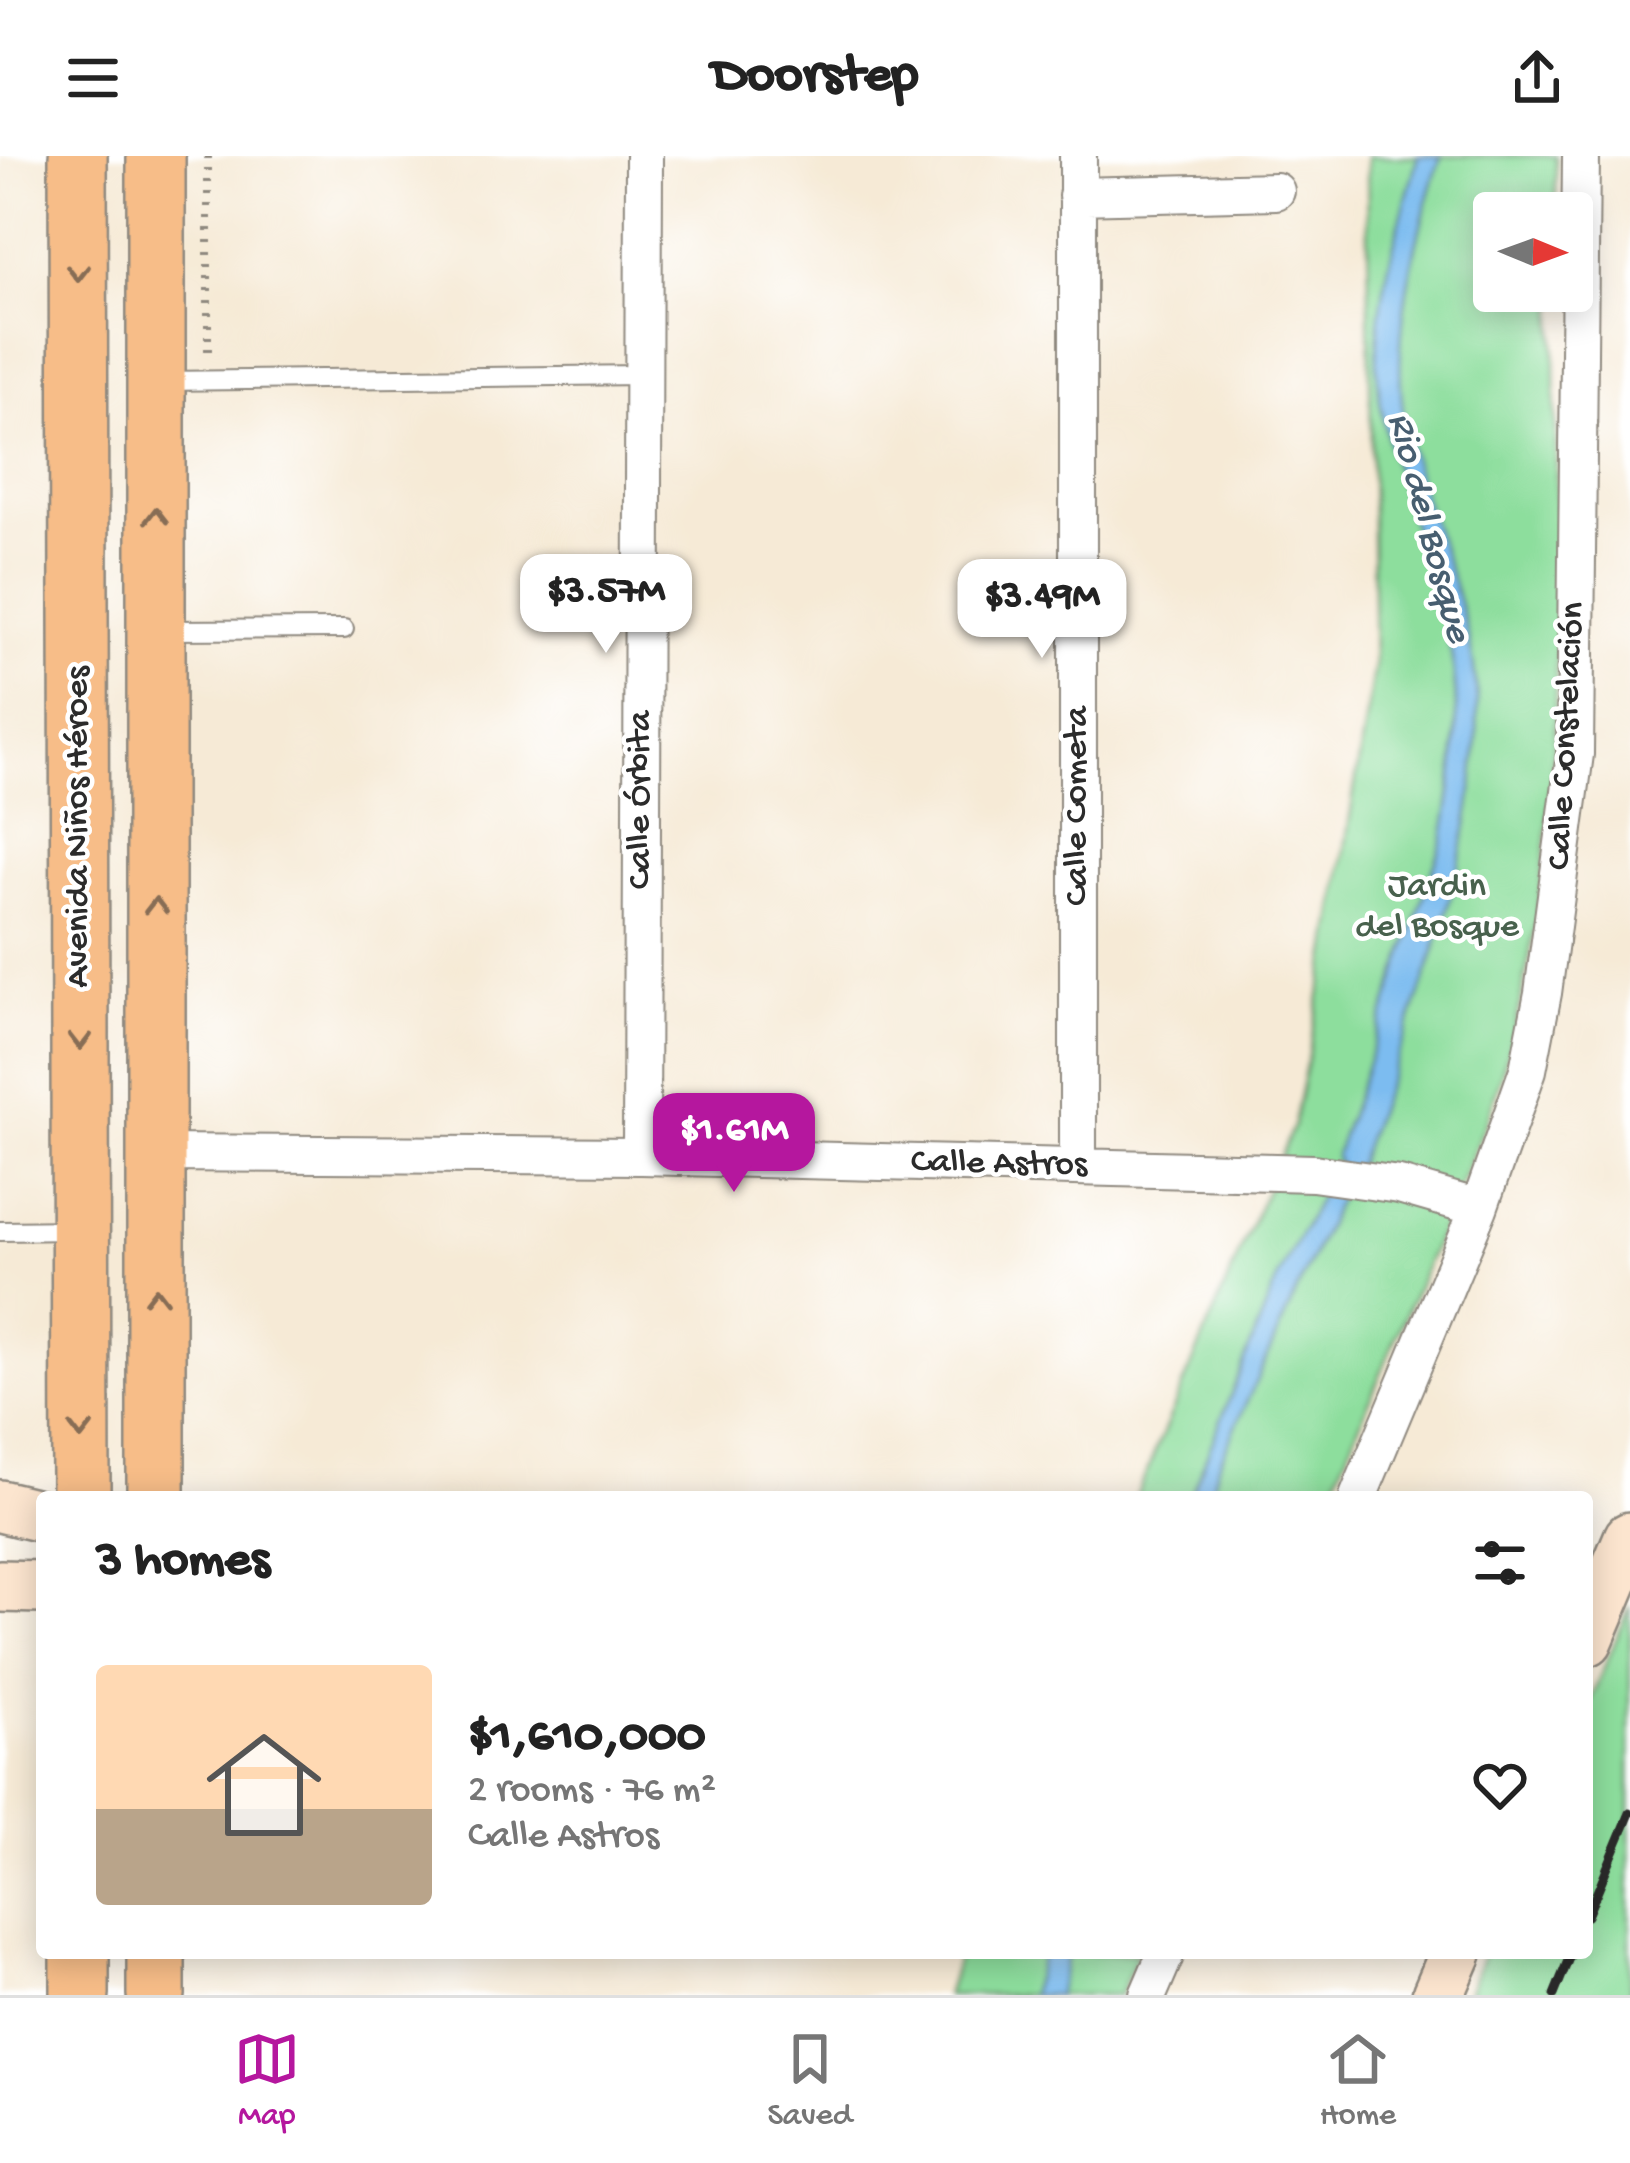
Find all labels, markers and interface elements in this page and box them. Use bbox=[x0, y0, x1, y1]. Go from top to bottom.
icon: menu bbox=[60, 45, 126, 111]
icon: share bbox=[1504, 45, 1570, 111]
text: Doorstep bbox=[712, 46, 918, 110]
north arrow bbox=[1473, 192, 1593, 312]
map controls bbox=[1473, 192, 1593, 312]
one-way arrow bbox=[65, 265, 91, 283]
water label: Rio del Bosque bbox=[1374, 408, 1480, 649]
one-way arrow bbox=[143, 506, 169, 524]
pin: $3.57M bbox=[508, 554, 704, 656]
pin: $3.49M bbox=[944, 559, 1140, 661]
text: $3.57M bbox=[547, 570, 665, 616]
text: $3.49M bbox=[984, 575, 1100, 621]
street label: Calle Constelación bbox=[1540, 601, 1596, 871]
street label: Avenida Niños Héroes bbox=[58, 665, 101, 988]
street label: Calle Cometa bbox=[1057, 705, 1100, 906]
street label: Calle Órbita bbox=[620, 710, 663, 889]
park label: Jardin del Bosque bbox=[1355, 866, 1519, 950]
one-way arrow bbox=[143, 896, 169, 914]
one-way arrow bbox=[67, 1033, 93, 1051]
pin: $1.61M bbox=[636, 1093, 832, 1195]
text: $1.61M bbox=[680, 1109, 788, 1155]
street label: Calle Astros bbox=[910, 1142, 1089, 1188]
one-way arrow bbox=[143, 1286, 169, 1304]
one-way arrow bbox=[68, 1423, 94, 1441]
icon: filters bbox=[1467, 1530, 1533, 1596]
text: 3 homes bbox=[96, 1533, 270, 1593]
text: $1,610,000 bbox=[468, 1709, 706, 1769]
icon: home bbox=[192, 1713, 336, 1857]
icon: heart bbox=[1467, 1752, 1533, 1818]
text: 2 rooms · 76 m² bbox=[468, 1769, 716, 1815]
text: Calle Astros bbox=[468, 1815, 659, 1861]
tab: Map bbox=[234, 2026, 300, 2136]
tab: Saved bbox=[768, 2026, 852, 2136]
tab: Home bbox=[1320, 2026, 1396, 2136]

